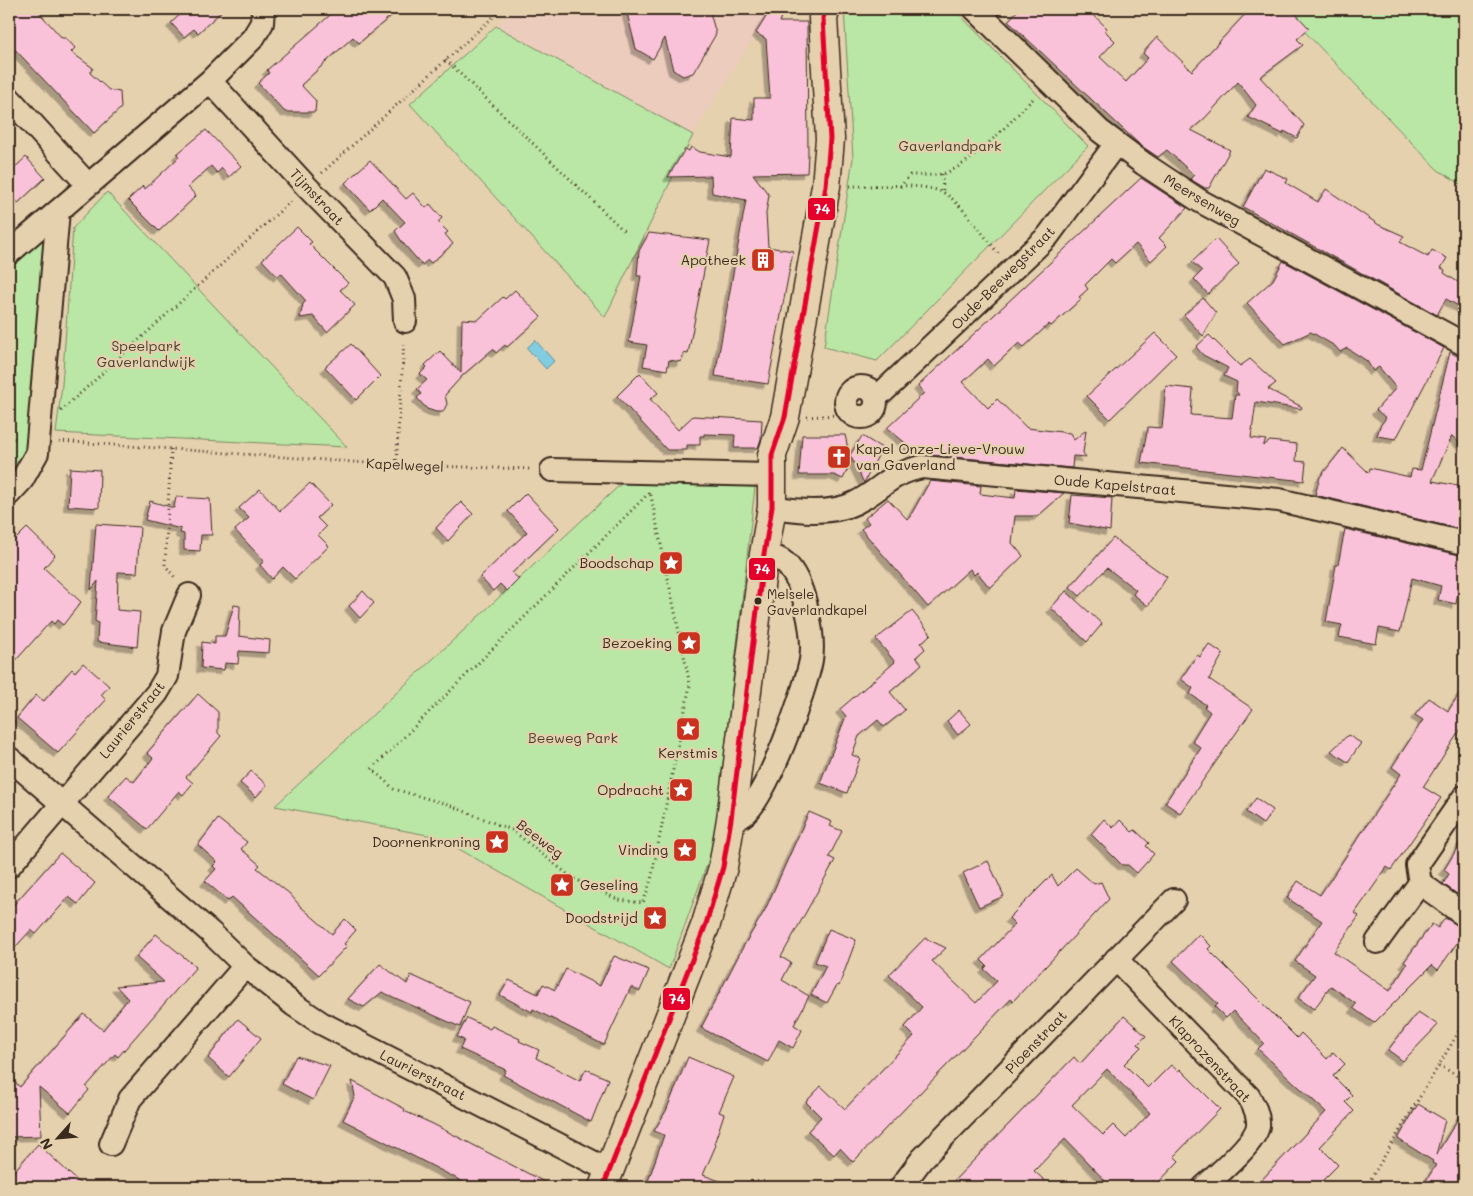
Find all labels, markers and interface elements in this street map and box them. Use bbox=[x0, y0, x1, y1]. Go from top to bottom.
park label: Gaverlandpark bbox=[899, 136, 1001, 155]
street label: Tijmstraat bbox=[286, 164, 349, 229]
street label: Meersenweg bbox=[1160, 169, 1244, 230]
line badge: 74 bbox=[807, 197, 836, 221]
text: 74 bbox=[814, 199, 830, 218]
street label: Oude-Beewegstraat bbox=[947, 222, 1059, 334]
building icon: Apotheek bbox=[750, 247, 776, 273]
place label: Apotheek bbox=[681, 250, 746, 269]
park label: Speelpark Gaverlandwijk bbox=[97, 336, 195, 371]
place label: Kapel Onze-Lieve-Vrouw van Gaverland bbox=[856, 439, 1025, 474]
church icon: Kapel Onze-Lieve-Vrouw van Gaverland bbox=[826, 444, 852, 470]
street label: Kapelwegel bbox=[366, 453, 444, 476]
street label: Oude Kapelstraat bbox=[1053, 470, 1177, 499]
place icon: Boodschap bbox=[658, 550, 684, 576]
place label: Boodschap bbox=[580, 553, 654, 572]
line badge: 74 bbox=[748, 557, 776, 581]
text: 74 bbox=[754, 559, 770, 578]
place label: Melsele Gaverlandkapel bbox=[767, 585, 867, 618]
marker: Melsele Gaverlandkapel bbox=[753, 596, 763, 606]
place icon: Bezoeking bbox=[676, 630, 702, 656]
place label: Bezoeking bbox=[602, 633, 672, 652]
street label: Laurierstraat bbox=[95, 677, 169, 762]
place icon: Kerstmis bbox=[675, 716, 701, 742]
park label: Beeweg Park bbox=[528, 728, 618, 747]
place label: Kerstmis bbox=[658, 743, 718, 762]
place icon: Opdracht bbox=[668, 777, 694, 803]
place label: Opdracht bbox=[597, 780, 664, 799]
street label: Beeweg bbox=[513, 815, 567, 862]
place icon: Doornenkroning bbox=[484, 829, 510, 855]
place label: Doornenkroning bbox=[372, 832, 480, 851]
place icon: Vinding bbox=[672, 837, 698, 863]
place label: Vinding bbox=[618, 840, 668, 859]
place icon: Geseling bbox=[549, 872, 575, 898]
place label: Geseling bbox=[580, 875, 638, 894]
place icon: Doodstrijd bbox=[642, 905, 668, 931]
place label: Doodstrijd bbox=[565, 908, 638, 927]
line badge: 74 bbox=[662, 987, 691, 1011]
text: 74 bbox=[669, 989, 685, 1008]
street label: Pioenstraat bbox=[1001, 1006, 1071, 1077]
street label: Klaprozenstraat bbox=[1165, 1011, 1256, 1106]
street label: Laurierstraat bbox=[377, 1045, 470, 1104]
north arrow bbox=[32, 1114, 82, 1164]
text: N bbox=[35, 1135, 57, 1153]

